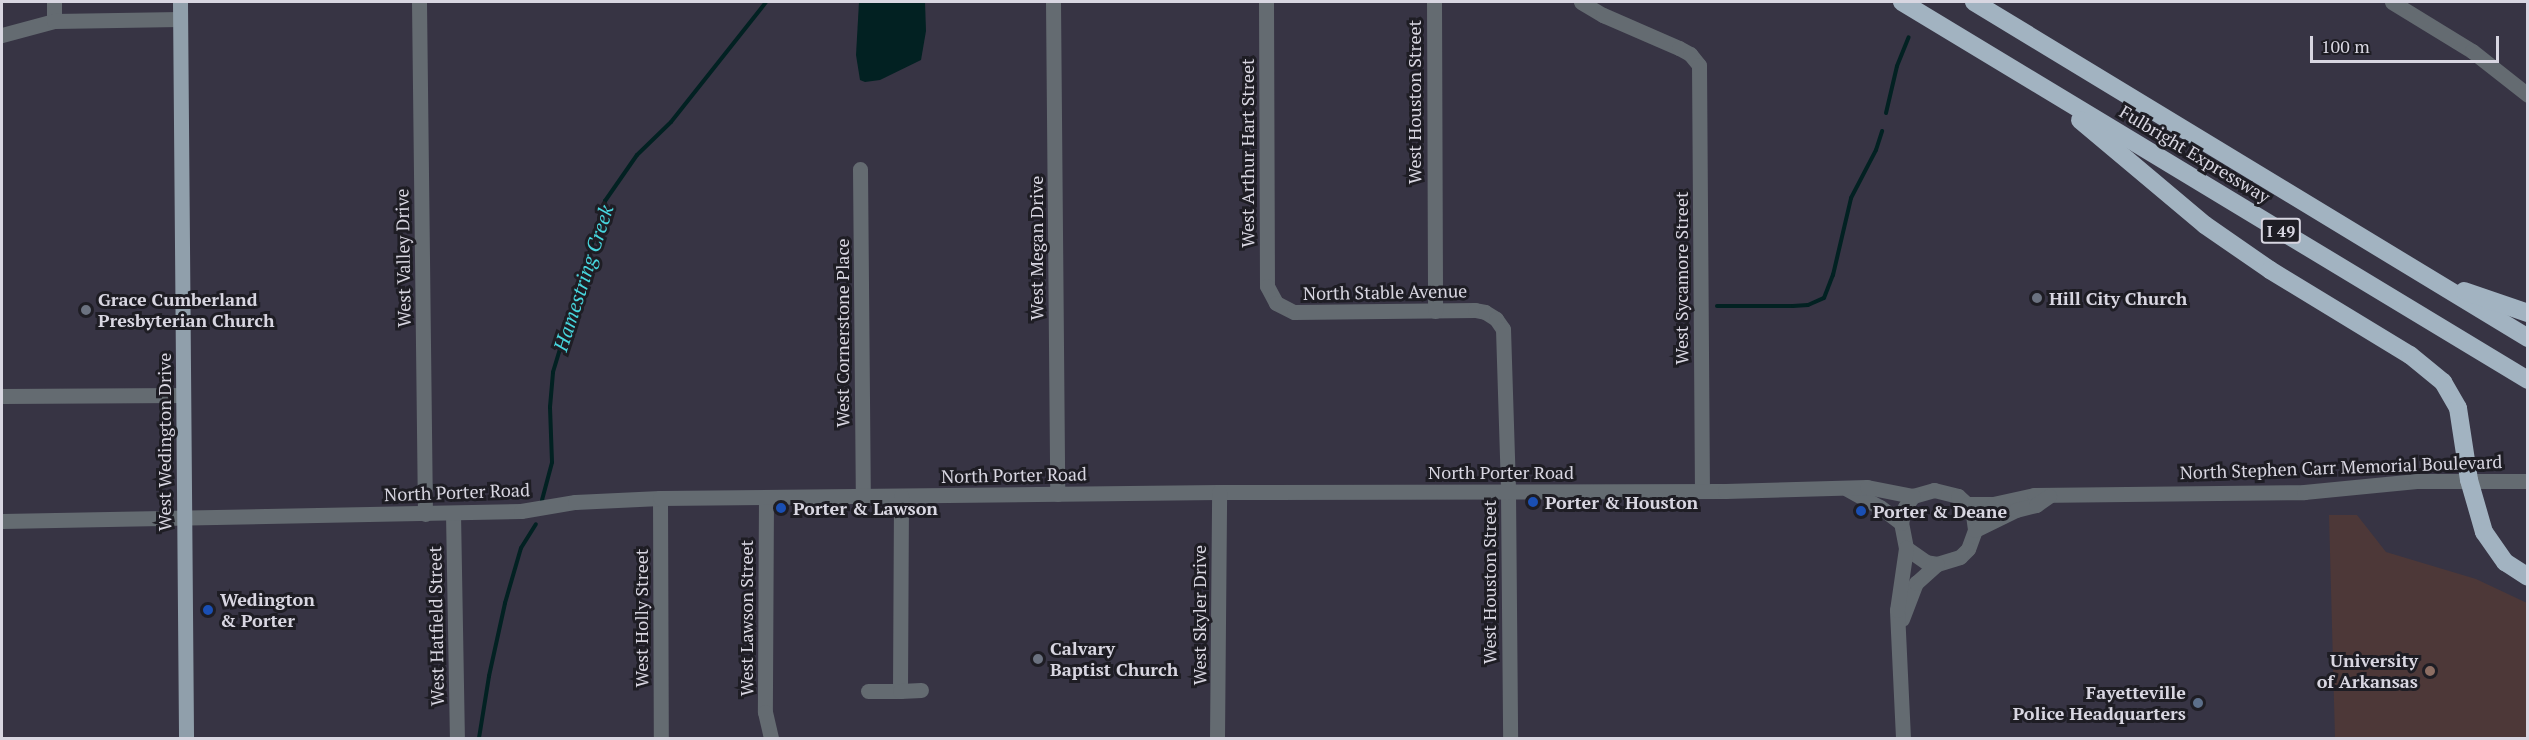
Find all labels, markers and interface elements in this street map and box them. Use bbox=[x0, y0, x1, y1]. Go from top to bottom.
street label: West Houston Street bbox=[1403, 20, 1425, 184]
scale bar bbox=[2313, 24, 2502, 62]
text: 100 m bbox=[2321, 34, 2370, 58]
street label: West Arthur Hart Street bbox=[1236, 58, 1258, 248]
street label: Fulbright Expressway bbox=[2116, 101, 2274, 207]
street label: West Megan Drive bbox=[1025, 176, 1047, 320]
street label: West Valley Drive bbox=[391, 188, 415, 328]
street label: West Sycamore Street bbox=[1670, 191, 1692, 365]
water label: Hamestring Creek bbox=[548, 202, 618, 354]
road number: I 49 bbox=[2260, 218, 2302, 244]
street label: West Cornerstone Place bbox=[831, 238, 853, 428]
street label: North Stable Avenue bbox=[1302, 280, 1468, 304]
place label: Hill City Church bbox=[2049, 287, 2187, 309]
place label: Grace Cumberland Presbyterian Church bbox=[98, 289, 275, 332]
marker: Hill City Church bbox=[2030, 291, 2044, 305]
marker: Grace Cumberland Presbyterian Church bbox=[79, 303, 93, 317]
street label: West Wedington Drive bbox=[153, 353, 175, 531]
street label: North Stephen Carr Memorial Boulevard bbox=[2179, 451, 2503, 483]
street label: North Porter Road bbox=[1428, 461, 1574, 483]
street label: North Porter Road bbox=[941, 463, 1087, 487]
street label: North Porter Road bbox=[384, 479, 530, 505]
place label: Porter & Houston bbox=[1545, 491, 1698, 513]
marker: Porter & Houston bbox=[1526, 495, 1540, 509]
place label: Porter & Lawson bbox=[793, 497, 938, 519]
street label: West Houston Street bbox=[1478, 500, 1500, 664]
place label: Porter & Deane bbox=[1873, 500, 2007, 522]
marker: Porter & Lawson bbox=[774, 501, 788, 515]
marker: Porter & Deane bbox=[1854, 504, 1868, 518]
street label: West Lawson Street bbox=[735, 540, 757, 696]
street label: West Skyler Drive bbox=[1188, 545, 1210, 685]
street label: West Hatfield Street bbox=[424, 546, 448, 706]
street label: West Holly Street bbox=[630, 549, 652, 687]
place label: Wedington & Porter bbox=[220, 589, 315, 632]
marker: Wedington & Porter bbox=[201, 603, 215, 617]
place label: Calvary Baptist Church bbox=[1050, 638, 1178, 680]
place label: University of Arkansas bbox=[2316, 650, 2418, 692]
marker: Calvary Baptist Church bbox=[1031, 652, 1045, 666]
marker: University of Arkansas bbox=[2423, 664, 2437, 678]
place label: Fayetteville Police Headquarters bbox=[2013, 682, 2186, 724]
marker: Fayetteville Police Headquarters bbox=[2191, 696, 2205, 710]

